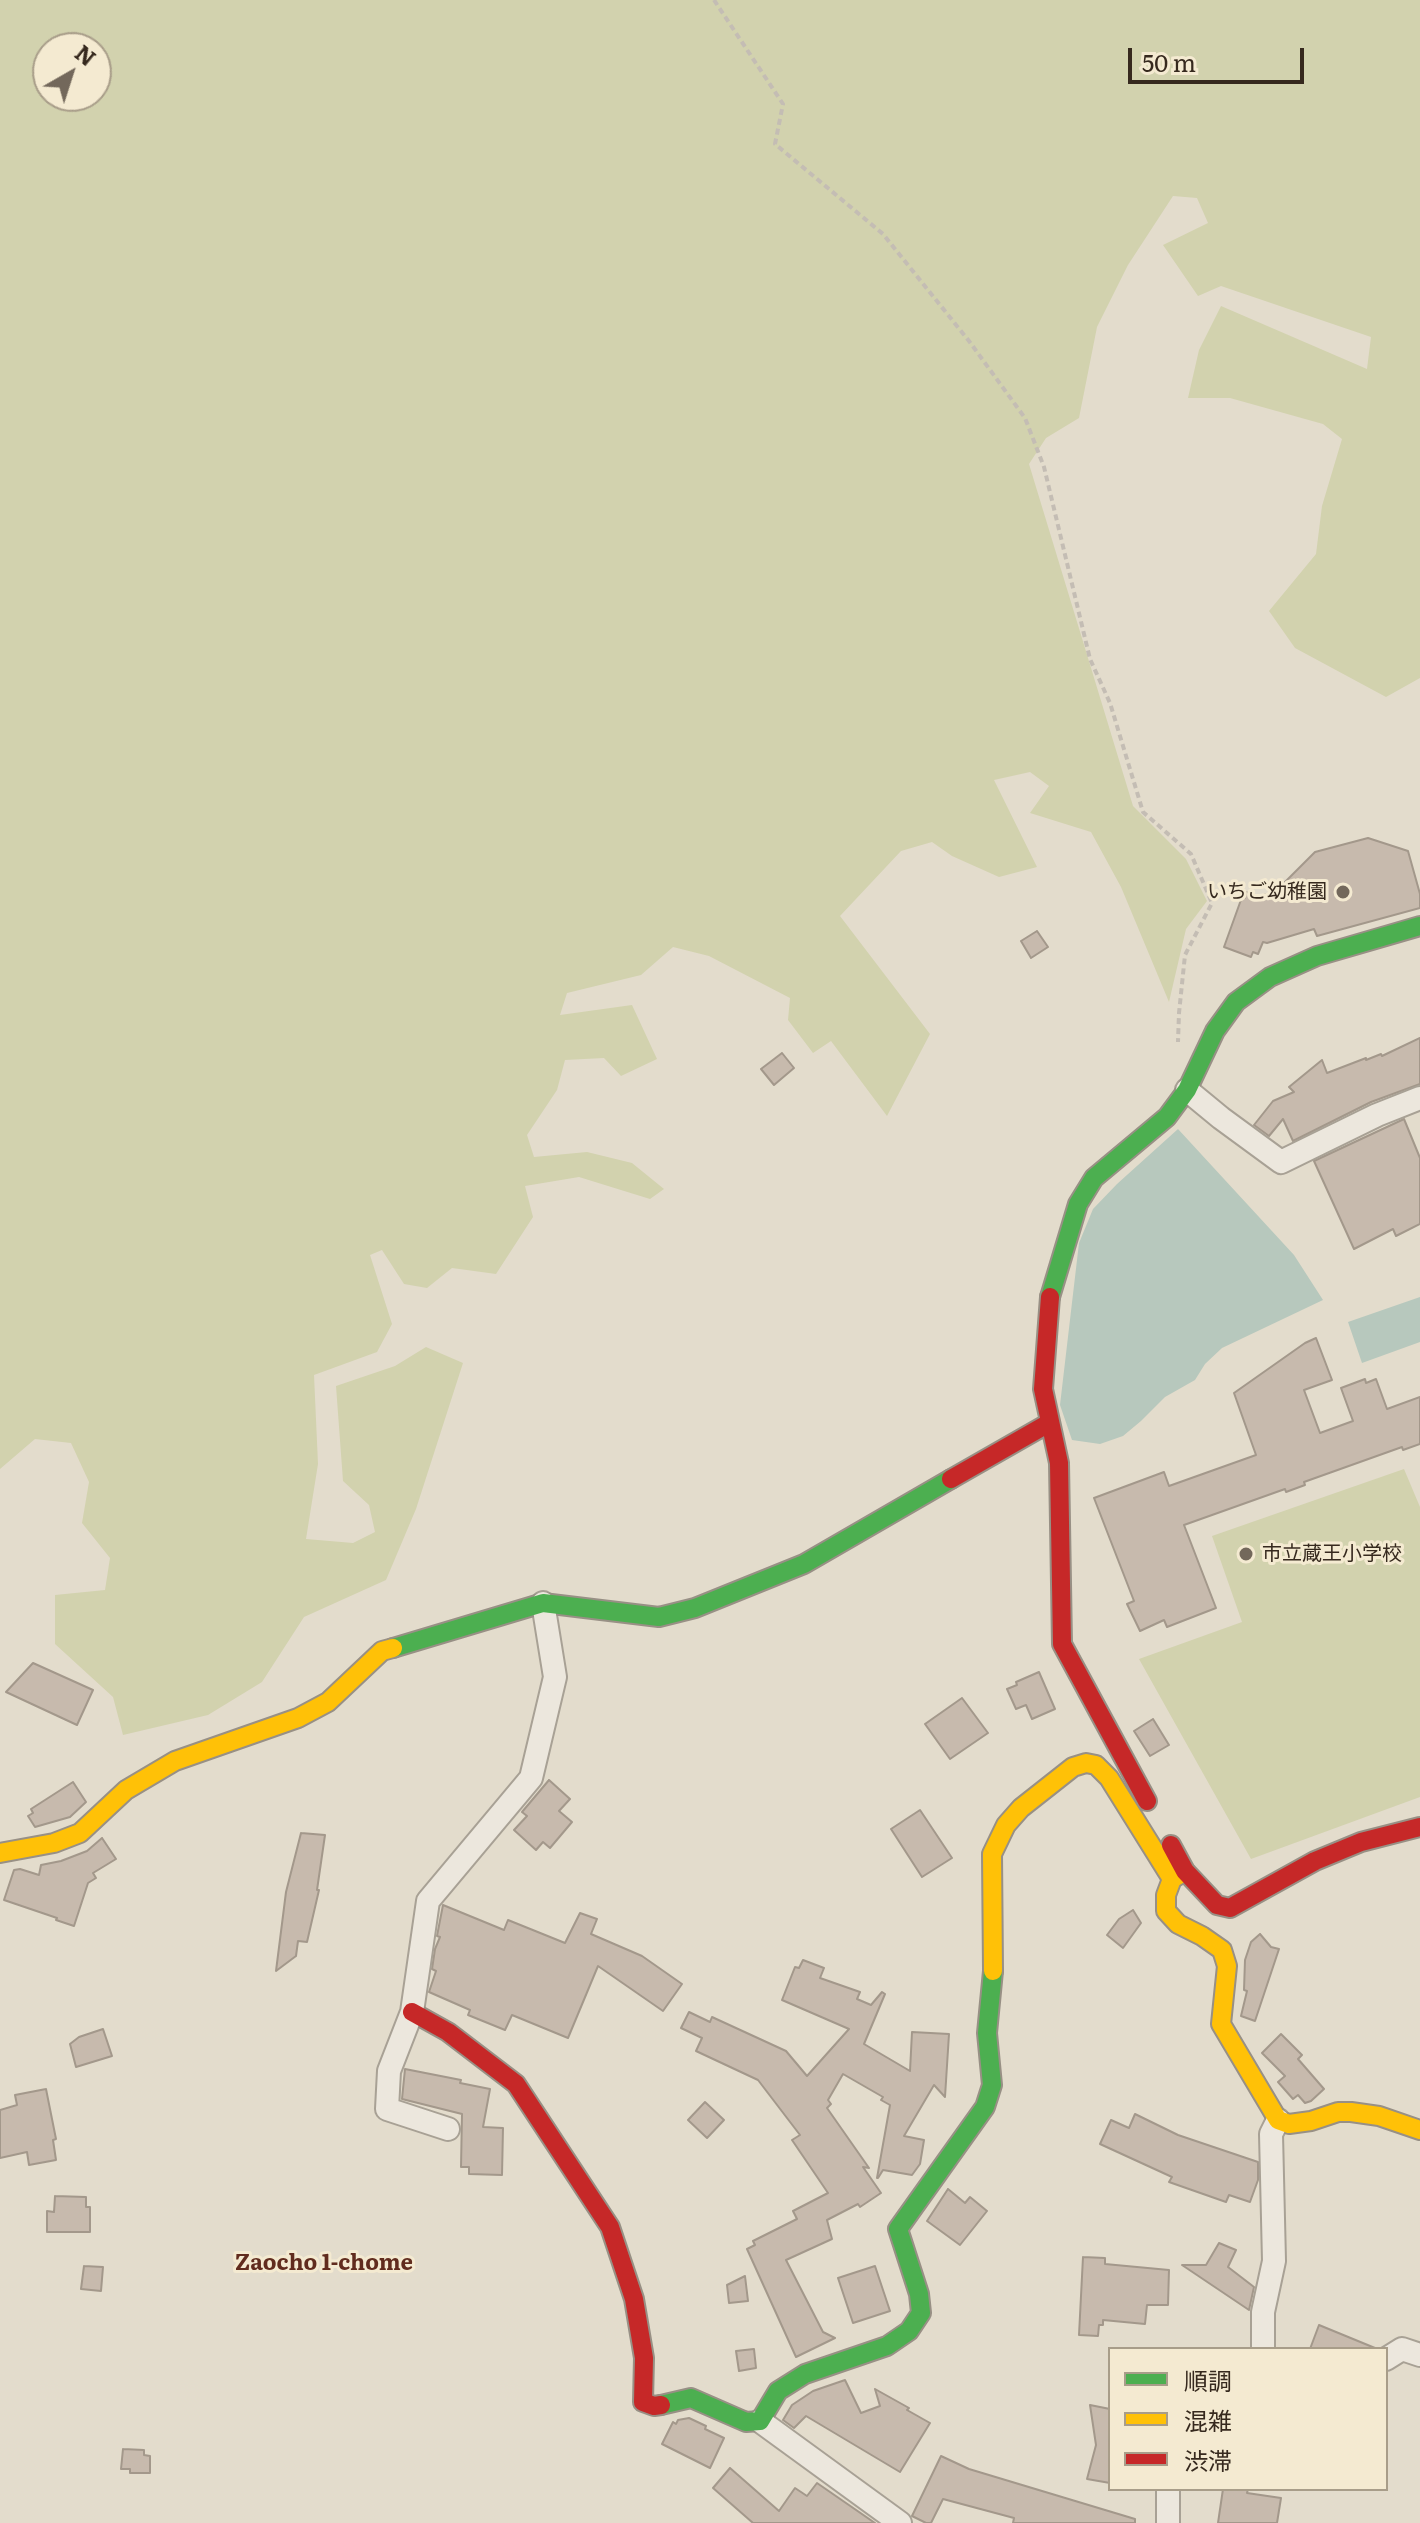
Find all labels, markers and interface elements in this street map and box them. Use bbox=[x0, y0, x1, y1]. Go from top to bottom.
north arrow bbox=[32, 32, 112, 112]
scale bar bbox=[1132, 32, 1308, 82]
text: N bbox=[69, 36, 104, 73]
text: 50 m bbox=[1142, 44, 1196, 79]
place label: いちご幼稚園 bbox=[1207, 880, 1327, 904]
marker: いちご幼稚園 bbox=[1334, 883, 1352, 901]
place label: 市立蔵王小学校 bbox=[1262, 1542, 1402, 1566]
marker: 市立蔵王小学校 bbox=[1237, 1545, 1255, 1563]
district label: Zaocho 1-chome bbox=[235, 2251, 413, 2277]
legend bbox=[1108, 2347, 1388, 2491]
text: 順調 bbox=[1184, 2362, 1232, 2397]
text: 混雑 bbox=[1184, 2402, 1232, 2437]
text: 渋滞 bbox=[1184, 2442, 1232, 2477]

